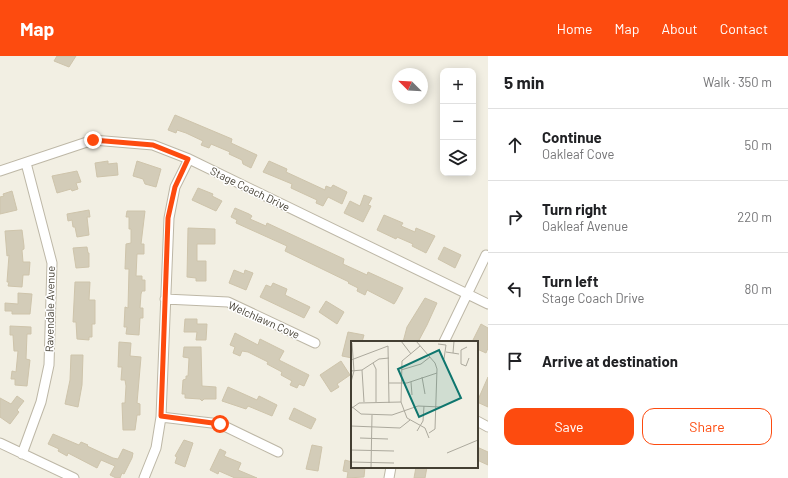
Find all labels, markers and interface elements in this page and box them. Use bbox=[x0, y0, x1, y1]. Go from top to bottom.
text: Map bbox=[20, 17, 54, 40]
text: Home bbox=[557, 20, 593, 37]
text: Map bbox=[615, 20, 639, 37]
text: About bbox=[661, 20, 698, 37]
text: Contact bbox=[720, 20, 768, 37]
north arrow bbox=[392, 68, 428, 104]
map controls bbox=[440, 68, 476, 176]
button: + bbox=[440, 68, 476, 104]
text: 5 min bbox=[504, 72, 544, 92]
text: Walk · 350 m bbox=[703, 74, 772, 90]
button: − bbox=[440, 104, 476, 140]
text: Continue bbox=[542, 128, 602, 146]
route end bbox=[84, 131, 102, 149]
icon: ahead bbox=[504, 134, 526, 156]
text: 50 m bbox=[745, 137, 772, 153]
button: layers bbox=[440, 140, 476, 176]
text: Oakleaf Cove bbox=[542, 146, 614, 162]
street label: Stage Coach Drive bbox=[208, 164, 292, 213]
text: Turn right bbox=[542, 200, 607, 218]
icon: right bbox=[504, 206, 526, 228]
text: 220 m bbox=[737, 209, 772, 225]
text: Oakleaf Avenue bbox=[542, 218, 628, 234]
street label: Ravendale Avenue bbox=[42, 266, 57, 352]
text: Turn left bbox=[542, 272, 598, 290]
icon: left bbox=[504, 278, 526, 300]
text: 80 m bbox=[745, 281, 772, 297]
text: Stage Coach Drive bbox=[542, 290, 644, 306]
street label: Welchlawn Cove bbox=[227, 298, 302, 341]
inset map bbox=[351, 341, 478, 468]
icon: arrive bbox=[504, 350, 526, 372]
text: Arrive at destination bbox=[542, 352, 678, 370]
button: Save bbox=[504, 408, 634, 445]
button: Share bbox=[642, 408, 772, 445]
route start bbox=[211, 415, 229, 433]

